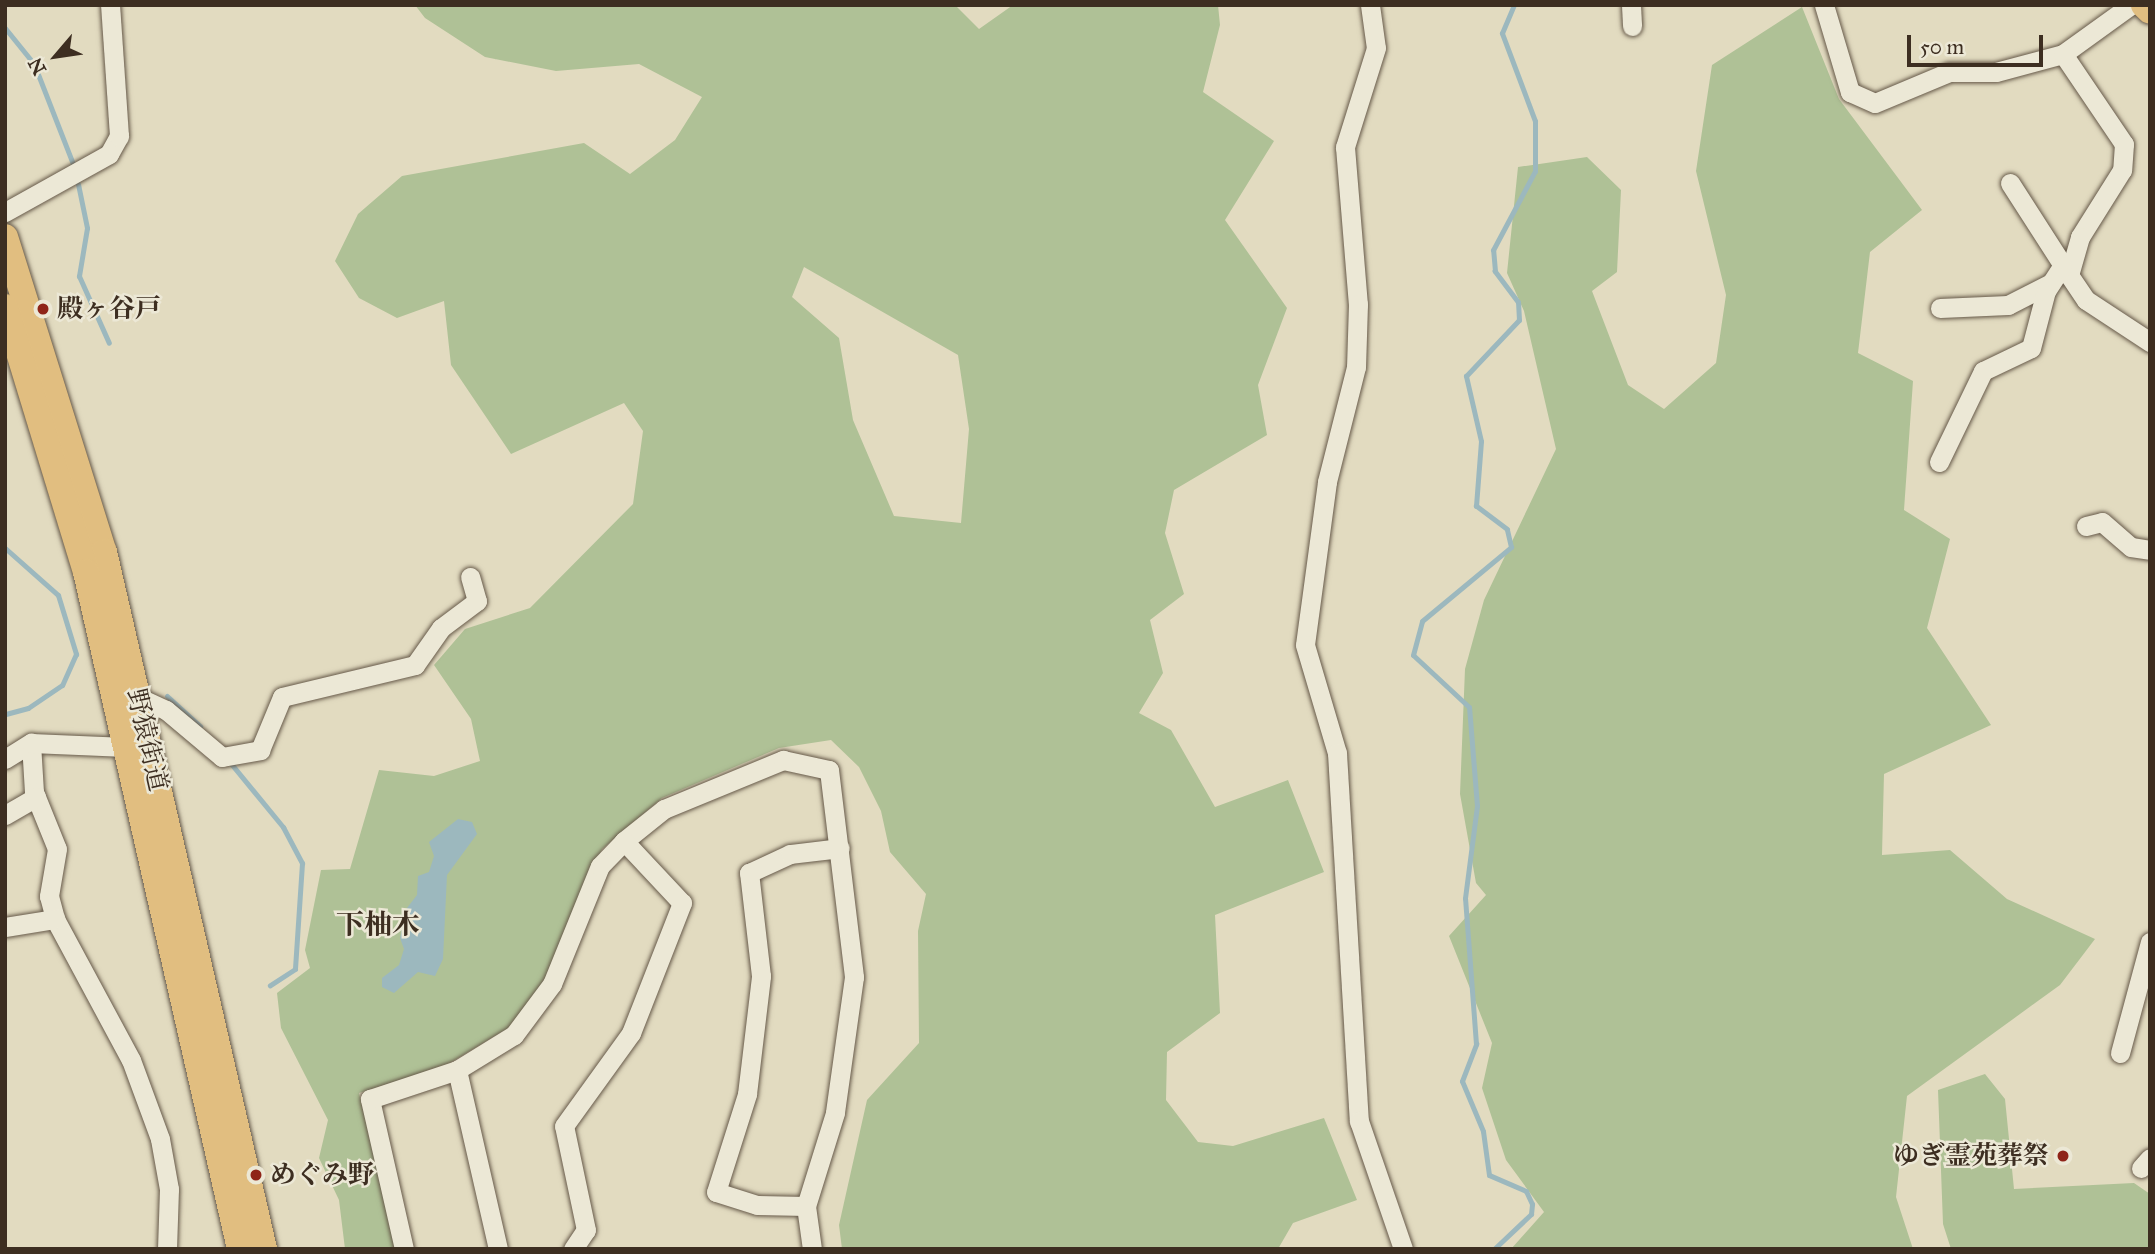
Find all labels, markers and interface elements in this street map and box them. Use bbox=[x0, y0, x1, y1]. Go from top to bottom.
north arrow bbox=[21, 21, 91, 91]
scale bar bbox=[1910, 21, 2046, 65]
text: 50 m bbox=[1920, 34, 1964, 60]
text: N bbox=[23, 54, 51, 79]
place label: 殿ヶ谷戸 bbox=[57, 293, 161, 325]
marker: 殿ヶ谷戸 bbox=[35, 301, 51, 317]
street label: 野猿街道 bbox=[120, 686, 174, 794]
district label: 下柚木 bbox=[336, 908, 420, 942]
place label: ゆぎ霊苑葬祭 bbox=[1893, 1140, 2049, 1172]
marker: ゆぎ霊苑葬祭 bbox=[2055, 1148, 2071, 1164]
place label: めぐみ野 bbox=[270, 1159, 374, 1191]
marker: めぐみ野 bbox=[248, 1167, 264, 1183]

